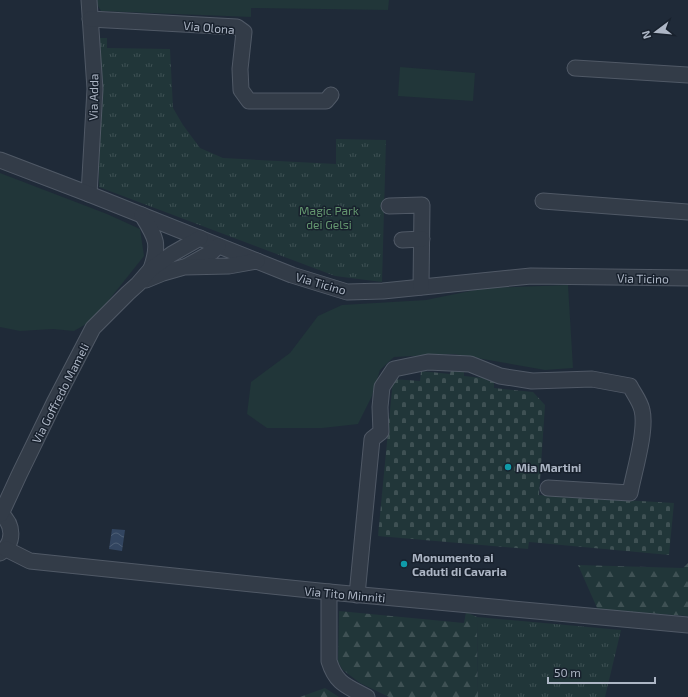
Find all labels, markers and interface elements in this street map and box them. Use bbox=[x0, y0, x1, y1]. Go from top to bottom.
north arrow bbox=[636, 12, 676, 52]
street label: Via Olona bbox=[183, 18, 235, 36]
text: N bbox=[639, 29, 653, 41]
street label: Via Adda bbox=[86, 73, 100, 121]
park label: Magic Park dei Gelsi bbox=[299, 203, 359, 231]
street label: Via Ticino bbox=[294, 269, 348, 297]
street label: Via Ticino bbox=[617, 271, 669, 285]
street label: Via Goffredo Mameli bbox=[29, 341, 91, 445]
place label: Mia Martini bbox=[516, 460, 581, 474]
marker: Mia Martini bbox=[503, 462, 513, 472]
place label: Monumento ai Caduti di Cavaria bbox=[412, 550, 507, 578]
marker: Monumento ai Caduti di Cavaria bbox=[399, 559, 409, 569]
street label: Via Tito Minniti bbox=[304, 583, 386, 605]
scale bar bbox=[548, 659, 655, 685]
text: 50 m bbox=[554, 665, 581, 679]

